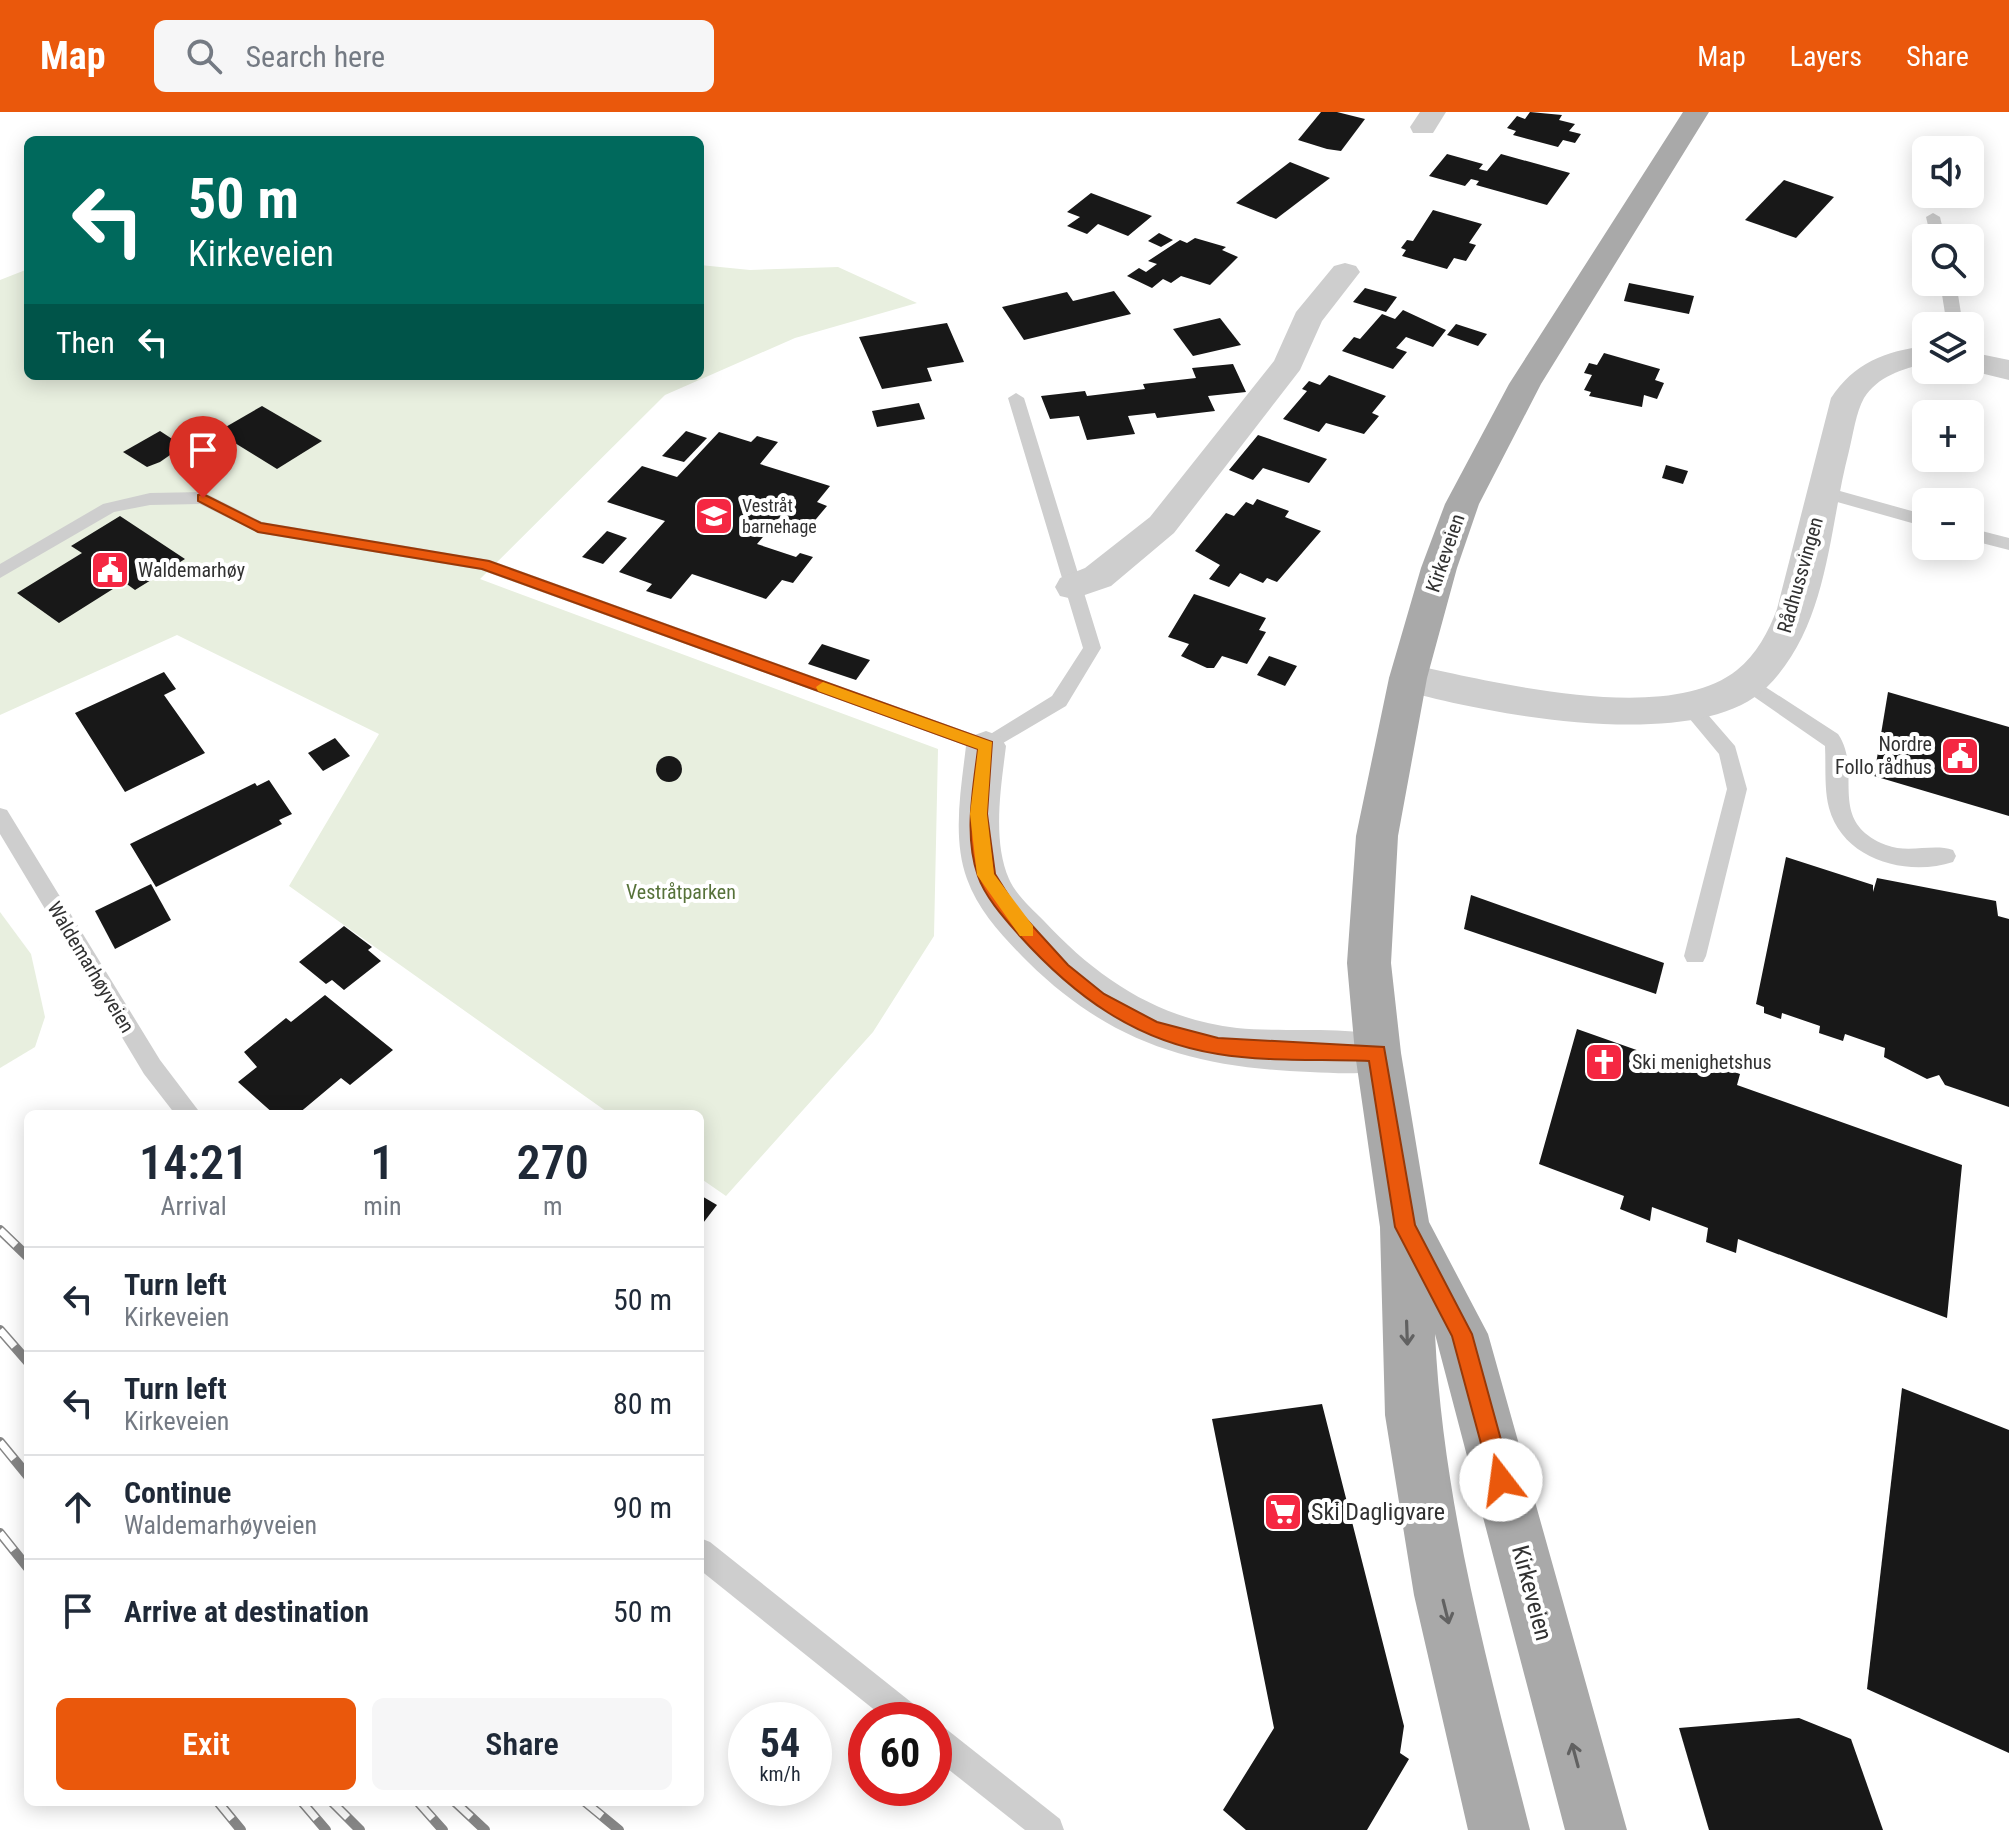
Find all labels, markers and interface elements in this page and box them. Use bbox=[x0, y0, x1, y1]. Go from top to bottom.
search box bbox=[154, 20, 714, 92]
text: Map bbox=[40, 34, 106, 78]
icon: search bbox=[182, 34, 226, 78]
text: Search here bbox=[246, 39, 385, 74]
text: Map bbox=[1697, 40, 1746, 73]
text: Layers bbox=[1790, 40, 1862, 73]
text: Share bbox=[1906, 40, 1969, 73]
map controls bbox=[1912, 136, 1984, 560]
button: sound bbox=[1912, 136, 1984, 208]
text: 50 m bbox=[188, 166, 299, 232]
icon: left bbox=[56, 168, 160, 272]
button: search bbox=[1912, 224, 1984, 296]
text: Kirkeveien bbox=[188, 233, 334, 275]
button: layers bbox=[1912, 312, 1984, 384]
icon: left bbox=[131, 320, 175, 364]
text: Then bbox=[56, 325, 115, 360]
button: + bbox=[1912, 400, 1984, 472]
pin bbox=[169, 416, 237, 498]
icon: arrive bbox=[181, 428, 225, 472]
button: − bbox=[1912, 488, 1984, 560]
school or university icon: Vestråt barnehage bbox=[693, 495, 735, 537]
place label: Vestråt barnehage bbox=[742, 495, 817, 537]
street label: Kirkeveien bbox=[1420, 511, 1470, 595]
street label: Rådhussvingen bbox=[1772, 514, 1828, 636]
public building icon: Waldemarhøy bbox=[89, 549, 131, 591]
place label: Waldemarhøy bbox=[138, 558, 245, 582]
place label: Nordre Follo rådhus bbox=[1835, 732, 1932, 779]
public building icon: Nordre Follo rådhus bbox=[1939, 735, 1981, 777]
park label: Vestråtparken bbox=[626, 880, 736, 904]
street label: Waldemarhøyveien bbox=[42, 897, 140, 1037]
church icon: Ski menighetshus bbox=[1583, 1041, 1625, 1083]
place label: Ski menighetshus bbox=[1632, 1050, 1772, 1074]
text: 14:21 bbox=[139, 1134, 248, 1191]
text: 1 bbox=[370, 1134, 394, 1191]
text: 270 bbox=[517, 1134, 589, 1191]
text: Arrival bbox=[161, 1191, 227, 1221]
text: min bbox=[363, 1191, 401, 1221]
text: m bbox=[543, 1191, 563, 1221]
text: Turn left bbox=[124, 1267, 227, 1302]
icon: left bbox=[56, 1277, 100, 1321]
text: 50 m bbox=[613, 1282, 672, 1317]
text: Kirkeveien bbox=[124, 1302, 229, 1332]
one-way arrow bbox=[1399, 1319, 1414, 1346]
text: Turn left bbox=[124, 1371, 227, 1406]
icon: left bbox=[56, 1381, 100, 1425]
text: 80 m bbox=[613, 1386, 672, 1421]
text: Kirkeveien bbox=[124, 1406, 229, 1436]
position arrow bbox=[1459, 1438, 1543, 1522]
text: Continue bbox=[124, 1475, 231, 1510]
icon: ahead bbox=[56, 1485, 100, 1529]
text: 90 m bbox=[613, 1490, 672, 1525]
supermarket icon: Ski Dagligvare bbox=[1262, 1491, 1304, 1533]
place label: Ski Dagligvare bbox=[1311, 1498, 1445, 1526]
text: Waldemarhøyveien bbox=[124, 1510, 317, 1540]
street label: Kirkeveien bbox=[1506, 1542, 1558, 1644]
icon: arrive bbox=[56, 1589, 100, 1633]
text: Arrive at destination bbox=[124, 1594, 369, 1629]
text: 50 m bbox=[613, 1594, 672, 1629]
one-way arrow bbox=[1440, 1599, 1455, 1625]
button: Exit bbox=[56, 1698, 356, 1790]
button: Share bbox=[372, 1698, 672, 1790]
speed limit sign: 60 bbox=[848, 1702, 952, 1806]
text: 54 bbox=[760, 1720, 800, 1767]
one-way arrow bbox=[1567, 1742, 1582, 1768]
text: km/h bbox=[759, 1762, 801, 1786]

